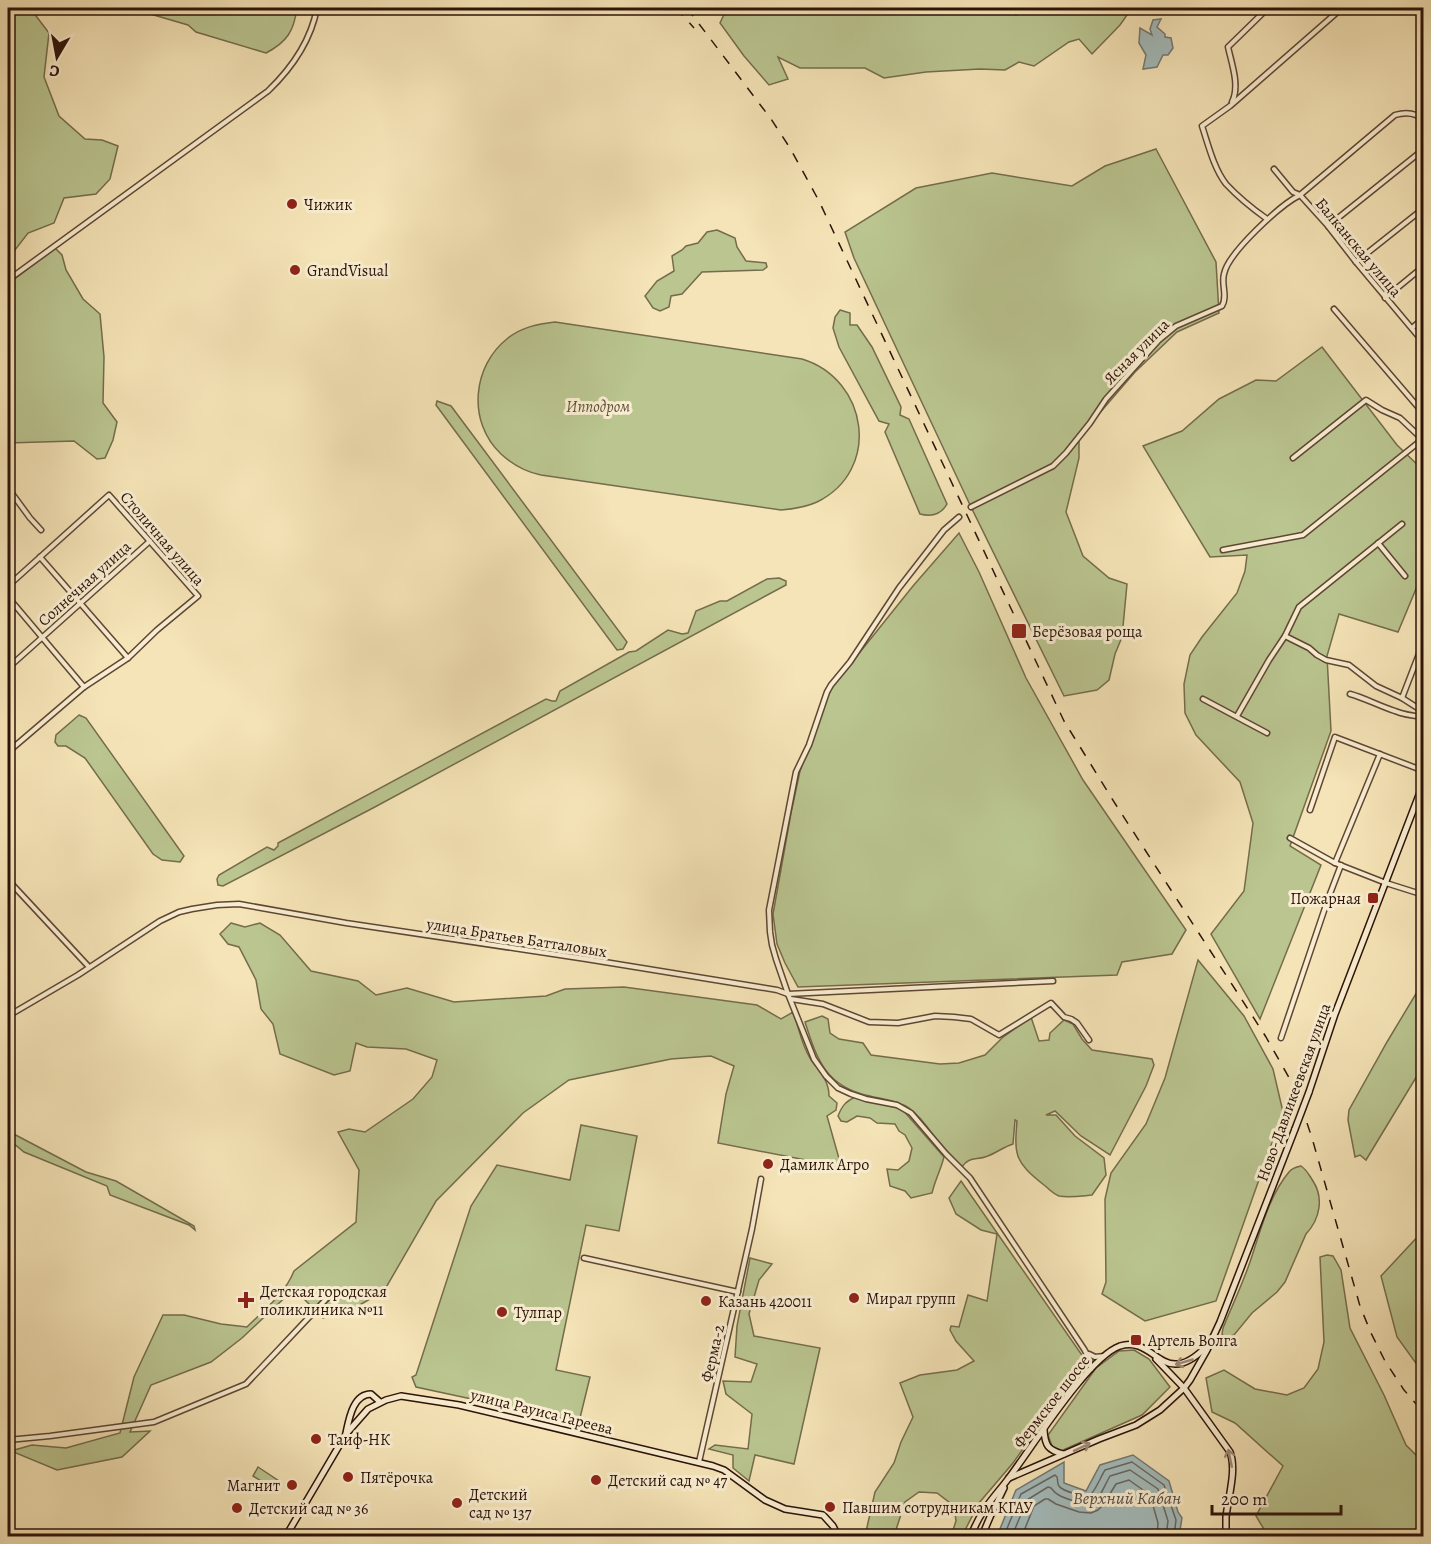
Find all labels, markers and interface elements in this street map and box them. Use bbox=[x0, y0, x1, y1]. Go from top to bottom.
north arrow bbox=[27, 27, 87, 87]
text: С bbox=[48, 59, 61, 82]
street label: Балканская улица bbox=[1310, 193, 1407, 303]
place label: Чижик bbox=[304, 194, 353, 216]
marker: Чижик bbox=[285, 197, 299, 211]
place label: GrandVisual bbox=[307, 260, 388, 282]
marker: GrandVisual bbox=[288, 263, 302, 277]
street label: Ясная улица bbox=[1099, 313, 1175, 389]
park label: Ипподром bbox=[566, 396, 630, 418]
street label: Столичная улица bbox=[115, 487, 210, 591]
street label: Солнечная улица bbox=[33, 536, 137, 632]
place label: Берёзовая роща bbox=[1032, 621, 1143, 643]
marker: Берёзовая роща bbox=[1010, 622, 1028, 640]
place label: Пожарная bbox=[1290, 888, 1361, 910]
marker: Пожарная bbox=[1366, 891, 1380, 905]
street label: улица Братьев Батталовых bbox=[424, 913, 609, 963]
street label: Ново-Давликеевская улица bbox=[1251, 1000, 1337, 1185]
place label: Дамилк Агро bbox=[780, 1154, 869, 1176]
marker: Дамилк Агро bbox=[761, 1157, 775, 1171]
place label: Детская городская поликлиника №11 bbox=[260, 1281, 387, 1321]
place label: Мирал групп bbox=[866, 1288, 956, 1310]
marker: Детская городская поликлиника №11 bbox=[237, 1291, 255, 1309]
place label: Казань 420011 bbox=[718, 1291, 813, 1313]
marker: Мирал групп bbox=[847, 1291, 861, 1305]
marker: Казань 420011 bbox=[699, 1294, 713, 1308]
place label: Тулпар bbox=[514, 1302, 562, 1324]
marker: Тулпар bbox=[495, 1305, 509, 1319]
street label: Ферма-2 bbox=[696, 1322, 730, 1384]
place label: Артель Волга bbox=[1147, 1330, 1238, 1352]
marker: Артель Волга bbox=[1129, 1333, 1143, 1347]
street label: Фермское шоссе bbox=[1008, 1350, 1095, 1453]
one-way arrow bbox=[1174, 1357, 1193, 1368]
street label: улица Рауиса Гареева bbox=[467, 1383, 616, 1440]
place label: Таиф-НК bbox=[328, 1429, 391, 1451]
marker: Таиф-НК bbox=[309, 1432, 323, 1446]
one-way arrow bbox=[1073, 1440, 1091, 1452]
one-way arrow bbox=[1224, 1449, 1235, 1468]
place label: Пятёрочка bbox=[360, 1467, 434, 1489]
marker: Пятёрочка bbox=[341, 1470, 355, 1484]
place label: Детский сад № 47 bbox=[608, 1470, 728, 1492]
marker: Детский сад № 47 bbox=[589, 1473, 603, 1487]
place label: Магнит bbox=[227, 1475, 280, 1497]
marker: Магнит bbox=[285, 1478, 299, 1492]
scale bar bbox=[1212, 1478, 1341, 1516]
place label: Детский сад № 137 bbox=[469, 1484, 532, 1524]
water label: Верхний Кабан bbox=[1073, 1486, 1181, 1510]
text: 200 m bbox=[1221, 1487, 1267, 1511]
marker: Детский сад № 137 bbox=[450, 1496, 464, 1510]
place label: Павшим сотрудникам КГАУ bbox=[842, 1497, 1034, 1519]
place label: Детский сад № 36 bbox=[249, 1498, 368, 1520]
marker: Павшим сотрудникам КГАУ bbox=[823, 1500, 837, 1514]
marker: Детский сад № 36 bbox=[230, 1501, 244, 1515]

